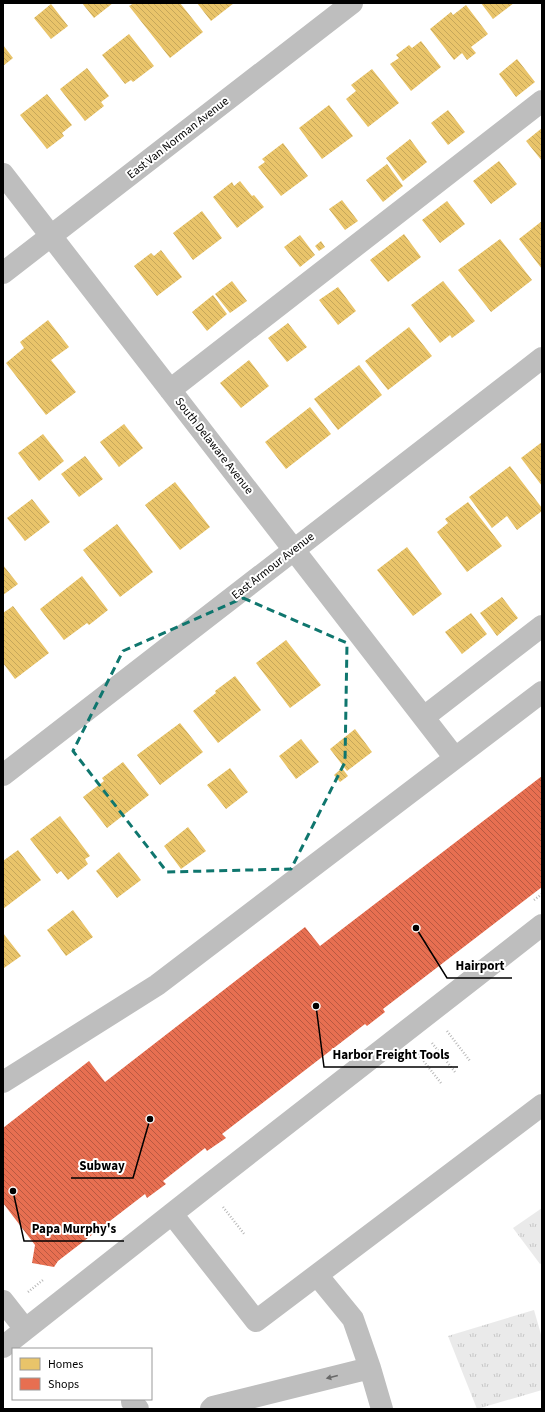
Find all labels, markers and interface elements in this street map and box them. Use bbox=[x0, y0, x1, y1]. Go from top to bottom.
street label: East Van Norman Avenue bbox=[124, 93, 232, 183]
street label: South Delaware Avenue bbox=[171, 394, 257, 498]
street label: East Armour Avenue bbox=[228, 528, 318, 604]
callout: Hairport bbox=[447, 953, 512, 978]
text: Hairport bbox=[455, 957, 505, 975]
callout: Harbor Freight Tools bbox=[324, 1042, 458, 1067]
text: Harbor Freight Tools bbox=[332, 1046, 450, 1064]
callout: Subway bbox=[71, 1153, 133, 1178]
text: Subway bbox=[79, 1157, 125, 1175]
callout: Papa Murphy's bbox=[24, 1216, 124, 1241]
text: Papa Murphy's bbox=[32, 1220, 116, 1238]
legend bbox=[12, 1348, 152, 1400]
text: Homes bbox=[48, 1356, 83, 1373]
one-way arrow bbox=[326, 1374, 338, 1380]
text: Shops bbox=[48, 1376, 79, 1393]

